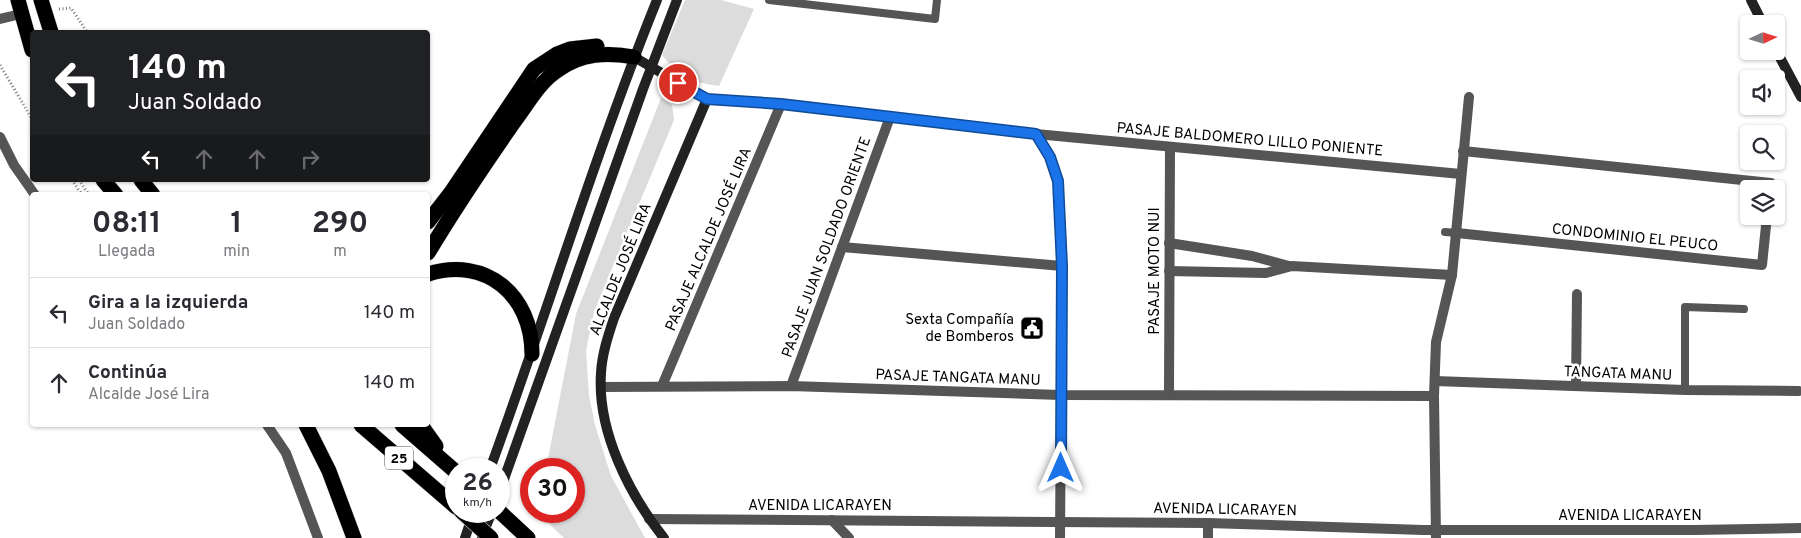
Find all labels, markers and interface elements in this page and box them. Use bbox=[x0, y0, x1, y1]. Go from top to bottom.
north arrow bbox=[1740, 15, 1785, 60]
map controls bbox=[1740, 15, 1785, 225]
text: 140 m bbox=[128, 47, 227, 91]
icon: left bbox=[45, 50, 110, 115]
pin bbox=[657, 62, 699, 104]
icon: arrive bbox=[664, 69, 692, 97]
button: sound bbox=[1740, 70, 1785, 115]
text: Juan Soldado bbox=[128, 90, 262, 117]
street label: PASAJE BALDOMERO LILLO PONIENTE bbox=[1116, 119, 1384, 162]
button: search bbox=[1740, 125, 1785, 170]
street label: PASAJE JUAN SOLDADO ORIENTE bbox=[778, 134, 876, 361]
street label: PASAJE ALCALDE JOSÉ LIRA bbox=[661, 144, 757, 334]
icon: left bbox=[137, 145, 165, 173]
icon: ahead bbox=[190, 145, 218, 173]
icon: ahead bbox=[243, 145, 271, 173]
icon: right bbox=[296, 145, 324, 173]
button: layers bbox=[1740, 180, 1785, 225]
street label: ALCALDE JOSÉ LIRA bbox=[585, 200, 657, 339]
text: 08:11 bbox=[92, 206, 162, 243]
text: 1 bbox=[231, 206, 243, 243]
text: 290 bbox=[312, 206, 368, 243]
street label: PASAJE MOTO NUI bbox=[1146, 207, 1165, 335]
street label: CONDOMINIO EL PEUCO bbox=[1551, 220, 1719, 257]
text: Llegada bbox=[98, 242, 155, 262]
text: min bbox=[223, 242, 250, 262]
text: m bbox=[333, 242, 347, 262]
text: Gira a la izquierda bbox=[88, 291, 248, 315]
icon: left bbox=[45, 299, 73, 327]
text: 140 m bbox=[364, 301, 415, 325]
place label: Sexta Compañía de Bomberos bbox=[905, 311, 1014, 347]
text: Juan Soldado bbox=[88, 315, 185, 335]
public building icon: Sexta Compañía de Bomberos bbox=[1019, 315, 1045, 341]
text: Continúa bbox=[88, 361, 167, 385]
street label: TANGATA MANU bbox=[1563, 363, 1673, 386]
street label: PASAJE TANGATA MANU bbox=[875, 366, 1041, 391]
icon: ahead bbox=[45, 369, 73, 397]
text: 140 m bbox=[364, 371, 415, 395]
text: Alcalde José Lira bbox=[88, 385, 209, 405]
position arrow bbox=[1034, 441, 1086, 493]
road number: 25 bbox=[385, 446, 413, 469]
speed limit sign: 30 bbox=[520, 458, 585, 523]
text: 26 bbox=[462, 468, 493, 500]
text: km/h bbox=[463, 495, 492, 511]
street label: AVENIDA LICARAYEN bbox=[748, 497, 892, 516]
street label: AVENIDA LICARAYEN bbox=[1153, 500, 1297, 521]
street label: AVENIDA LICARAYEN bbox=[1558, 507, 1702, 526]

